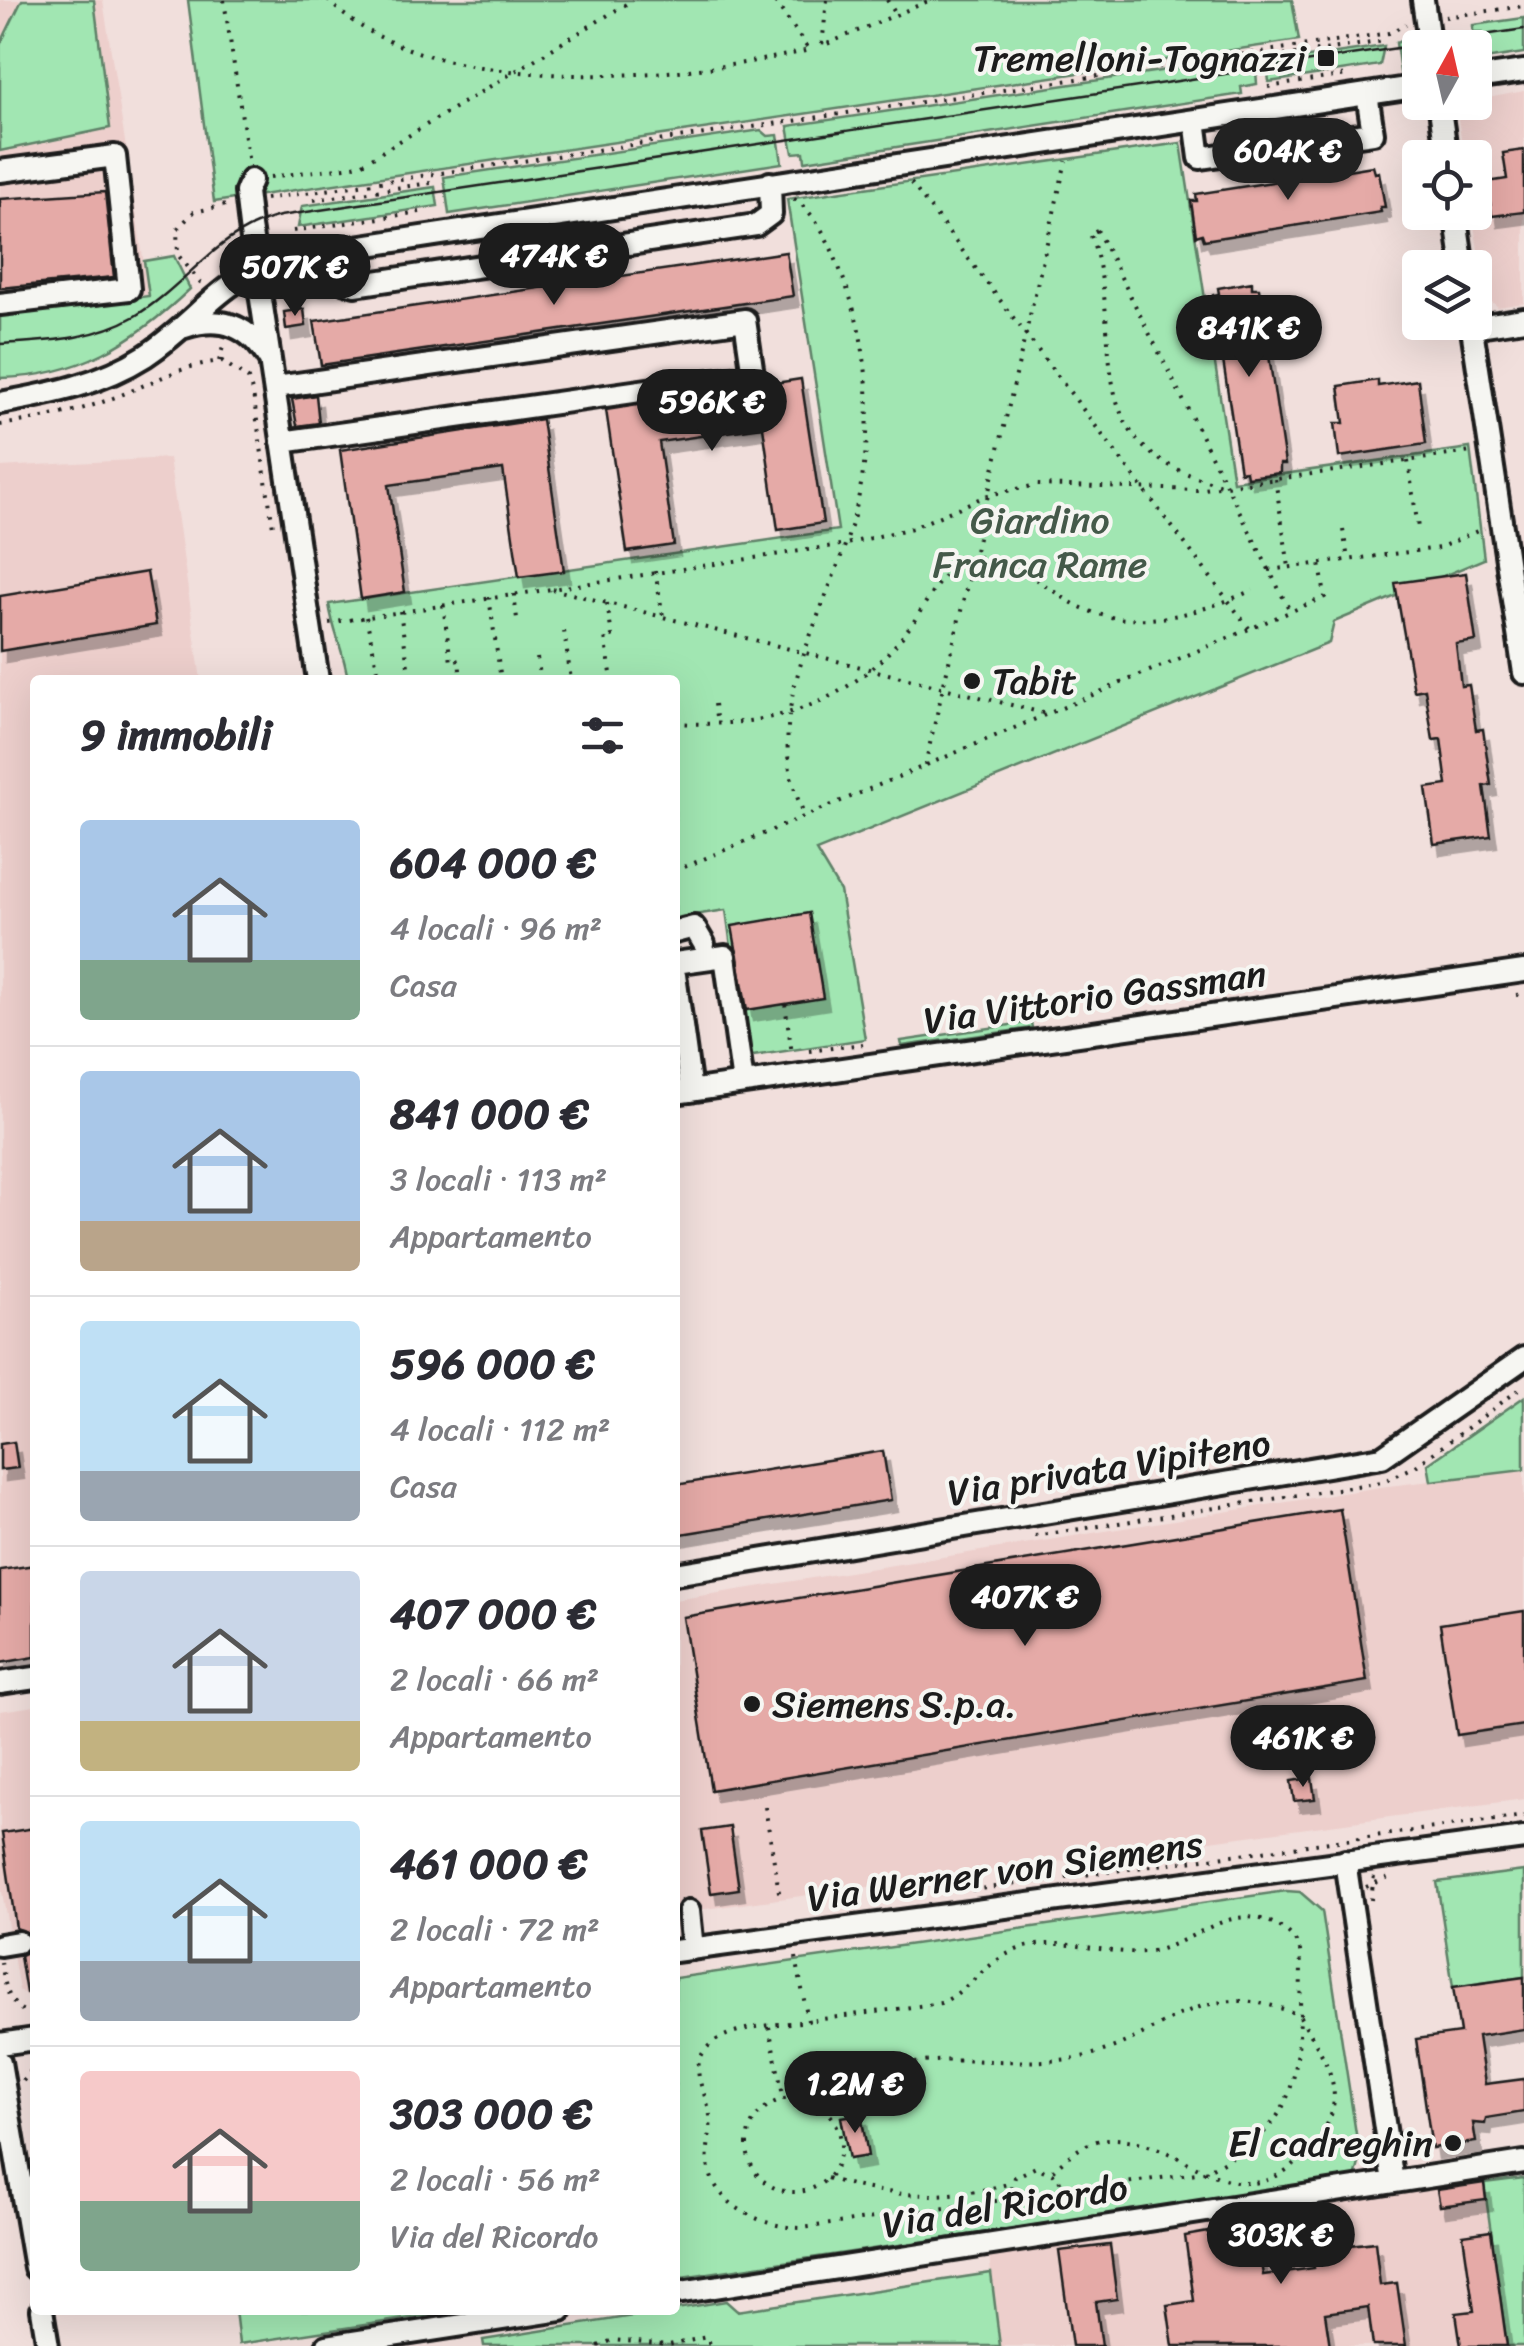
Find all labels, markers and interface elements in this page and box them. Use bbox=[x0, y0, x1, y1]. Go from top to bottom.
place label: Tremelloni-Tognazzi bbox=[973, 25, 1308, 92]
north arrow bbox=[1402, 30, 1492, 120]
map controls bbox=[1402, 30, 1492, 340]
marker: Tremelloni-Tognazzi bbox=[1315, 47, 1337, 69]
pin: 604K € bbox=[1207, 118, 1369, 203]
text: 604K € bbox=[1234, 122, 1342, 179]
button: locate bbox=[1402, 140, 1492, 230]
pin: 474K € bbox=[473, 223, 635, 308]
text: 474K € bbox=[500, 227, 608, 284]
pin: 507K € bbox=[214, 234, 376, 319]
text: 507K € bbox=[241, 238, 349, 295]
button: layers bbox=[1402, 250, 1492, 340]
pin: 841K € bbox=[1168, 295, 1330, 380]
text: 841K € bbox=[1198, 299, 1300, 356]
pin: 596K € bbox=[631, 369, 793, 454]
text: 596K € bbox=[659, 373, 765, 430]
park label: Giardino Franca Rame bbox=[933, 487, 1147, 598]
place label: Tabit bbox=[992, 648, 1077, 715]
marker: Tabit bbox=[961, 670, 983, 692]
text: 9 immobili bbox=[80, 698, 272, 772]
icon: filters bbox=[575, 708, 630, 763]
text: 604 000 € bbox=[390, 826, 596, 900]
icon: home bbox=[160, 860, 280, 980]
text: 4 locali · 96 m² bbox=[390, 900, 602, 957]
street label: Via Vittorio Gassman bbox=[919, 940, 1271, 1054]
text: Casa bbox=[390, 957, 457, 1014]
text: 841 000 € bbox=[390, 1077, 589, 1151]
icon: home bbox=[160, 1111, 280, 1231]
text: 3 locali · 113 m² bbox=[390, 1151, 607, 1208]
text: Appartamento bbox=[390, 1208, 592, 1265]
text: 596 000 € bbox=[390, 1327, 595, 1401]
icon: home bbox=[160, 1361, 280, 1481]
text: 4 locali · 112 m² bbox=[390, 1401, 610, 1458]
street label: Via privata Vipiteno bbox=[943, 1409, 1275, 1527]
text: Casa bbox=[390, 1458, 457, 1515]
pin: 407K € bbox=[944, 1564, 1106, 1649]
text: 407K € bbox=[971, 1568, 1079, 1625]
text: 407 000 € bbox=[390, 1577, 596, 1651]
icon: home bbox=[160, 1611, 280, 1731]
text: 2 locali · 66 m² bbox=[390, 1651, 599, 1708]
place label: Siemens S.p.a. bbox=[772, 1671, 1017, 1738]
marker: Siemens S.p.a. bbox=[741, 1693, 763, 1715]
pin: 461K € bbox=[1222, 1705, 1384, 1790]
text: Appartamento bbox=[390, 1708, 592, 1765]
text: 461K € bbox=[1253, 1709, 1353, 1766]
street label: Via Werner von Siemens bbox=[803, 1810, 1208, 1932]
text: 461 000 € bbox=[390, 1827, 587, 1901]
icon: home bbox=[160, 1861, 280, 1981]
text: 2 locali · 72 m² bbox=[390, 1901, 600, 1958]
text: Appartamento bbox=[390, 1958, 592, 2015]
pin: 1.2M € bbox=[774, 2051, 936, 2136]
text: 1.2M € bbox=[806, 2055, 904, 2112]
text: 303 000 € bbox=[390, 2077, 592, 2151]
place label: El cadreghin bbox=[1228, 2110, 1433, 2177]
icon: home bbox=[160, 2111, 280, 2231]
marker: El cadreghin bbox=[1442, 2132, 1464, 2154]
text: 2 locali · 56 m² bbox=[390, 2151, 601, 2208]
street label: Via del Ricordo bbox=[878, 2154, 1132, 2258]
pin: 303K € bbox=[1200, 2202, 1362, 2287]
text: 303K € bbox=[1229, 2206, 1333, 2263]
text: Via del Ricordo bbox=[390, 2208, 598, 2265]

